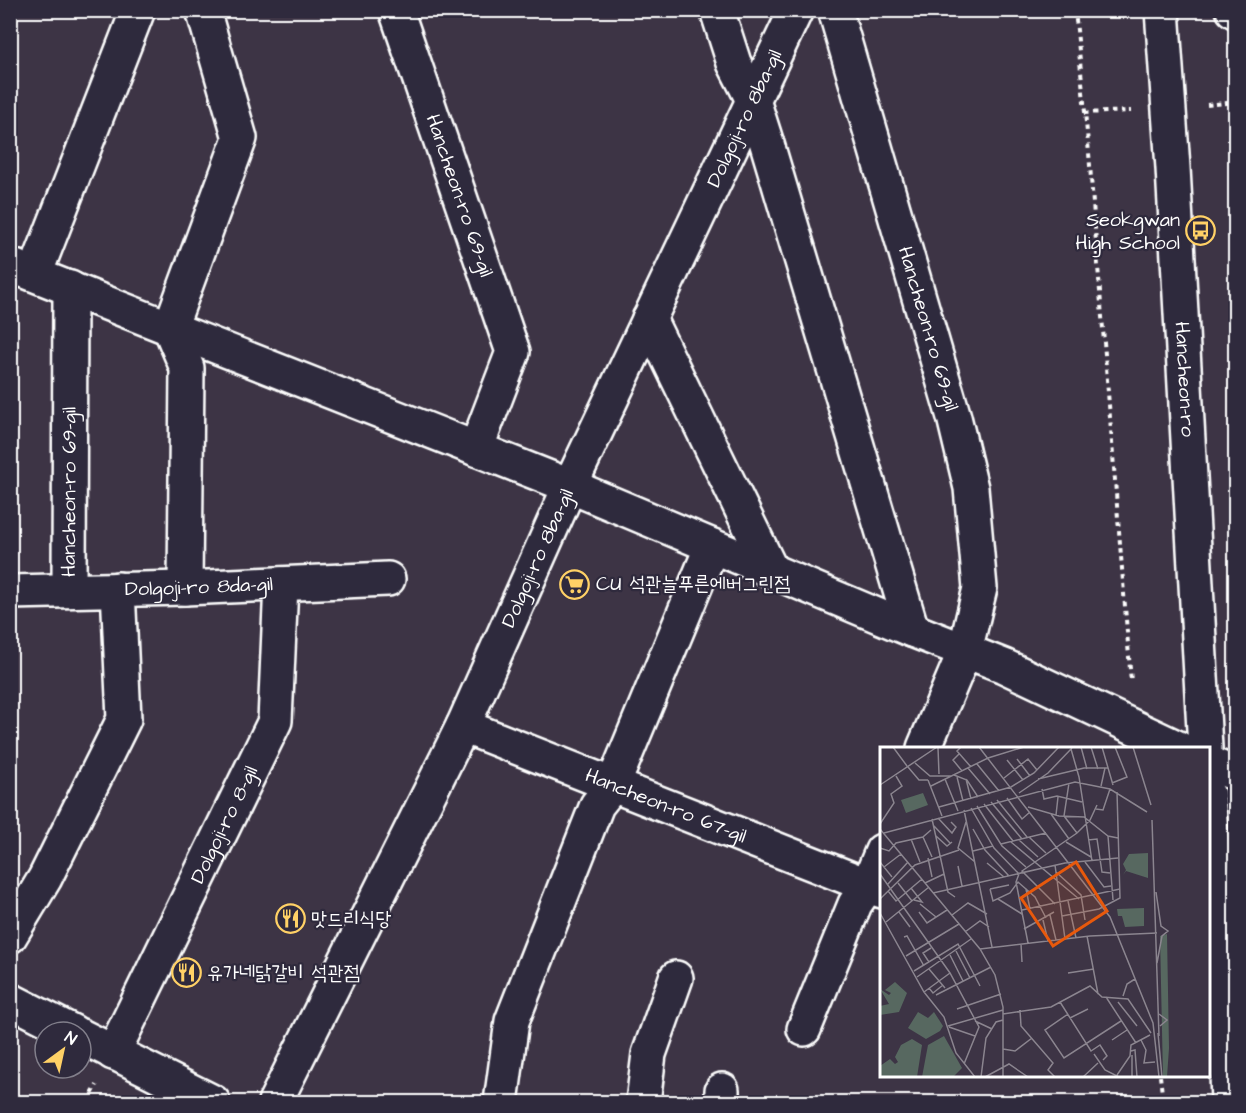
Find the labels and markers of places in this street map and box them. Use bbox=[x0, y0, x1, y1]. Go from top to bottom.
place label: Seokgwan High School bbox=[1076, 206, 1180, 258]
bus stop icon: Seokgwan High School bbox=[1185, 215, 1217, 247]
supermarket icon: CU 석관늘푸른에버그린점 bbox=[559, 568, 591, 600]
place label: CU 석관늘푸른에버그린점 bbox=[596, 570, 790, 598]
restaurant icon: 맛드리식당 bbox=[274, 903, 306, 935]
place label: 맛드리식당 bbox=[311, 905, 391, 933]
restaurant icon: 유가네닭갈비 석관점 bbox=[170, 957, 202, 989]
place label: 유가네닭갈비 석관점 bbox=[207, 959, 360, 987]

